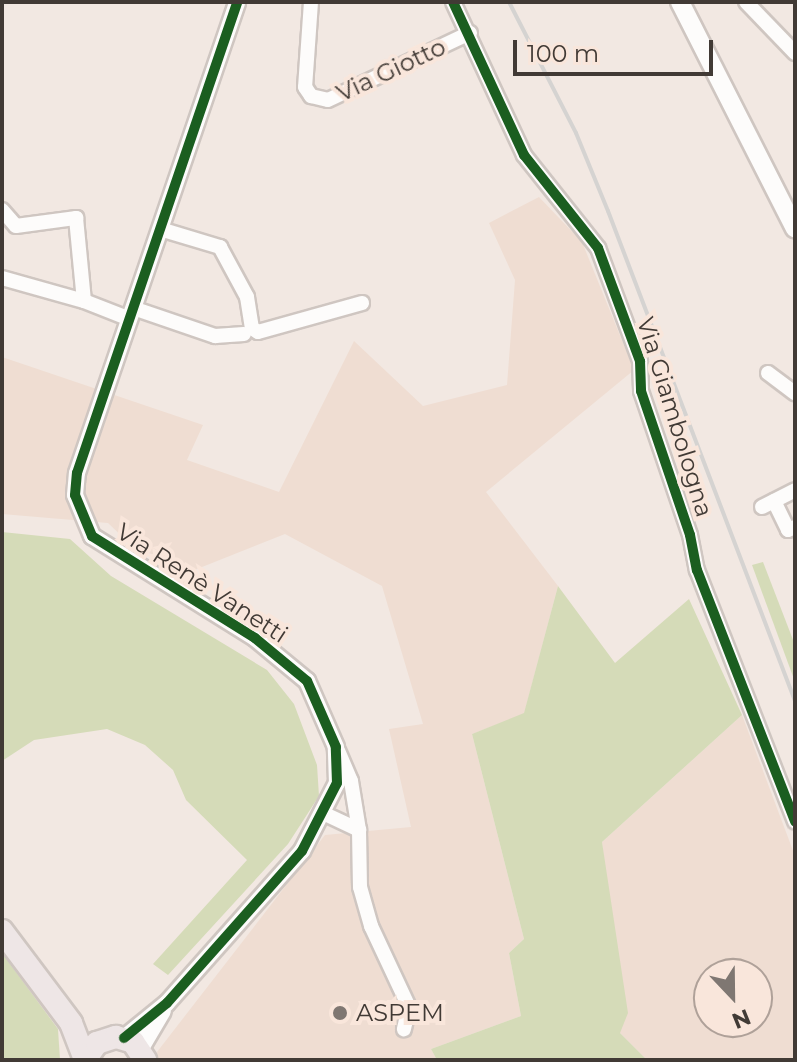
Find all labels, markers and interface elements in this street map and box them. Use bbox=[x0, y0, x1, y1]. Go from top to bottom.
scale bar bbox=[517, 24, 717, 74]
street label: Via Giotto bbox=[332, 32, 450, 108]
text: 100 m bbox=[527, 39, 599, 68]
street label: Via Giambologna bbox=[631, 314, 719, 520]
street label: Via Renè Vanetti bbox=[111, 517, 293, 649]
north arrow bbox=[693, 958, 773, 1038]
place label: ASPEM bbox=[356, 999, 444, 1027]
text: N bbox=[728, 1003, 755, 1035]
marker: ASPEM bbox=[331, 1004, 349, 1022]

